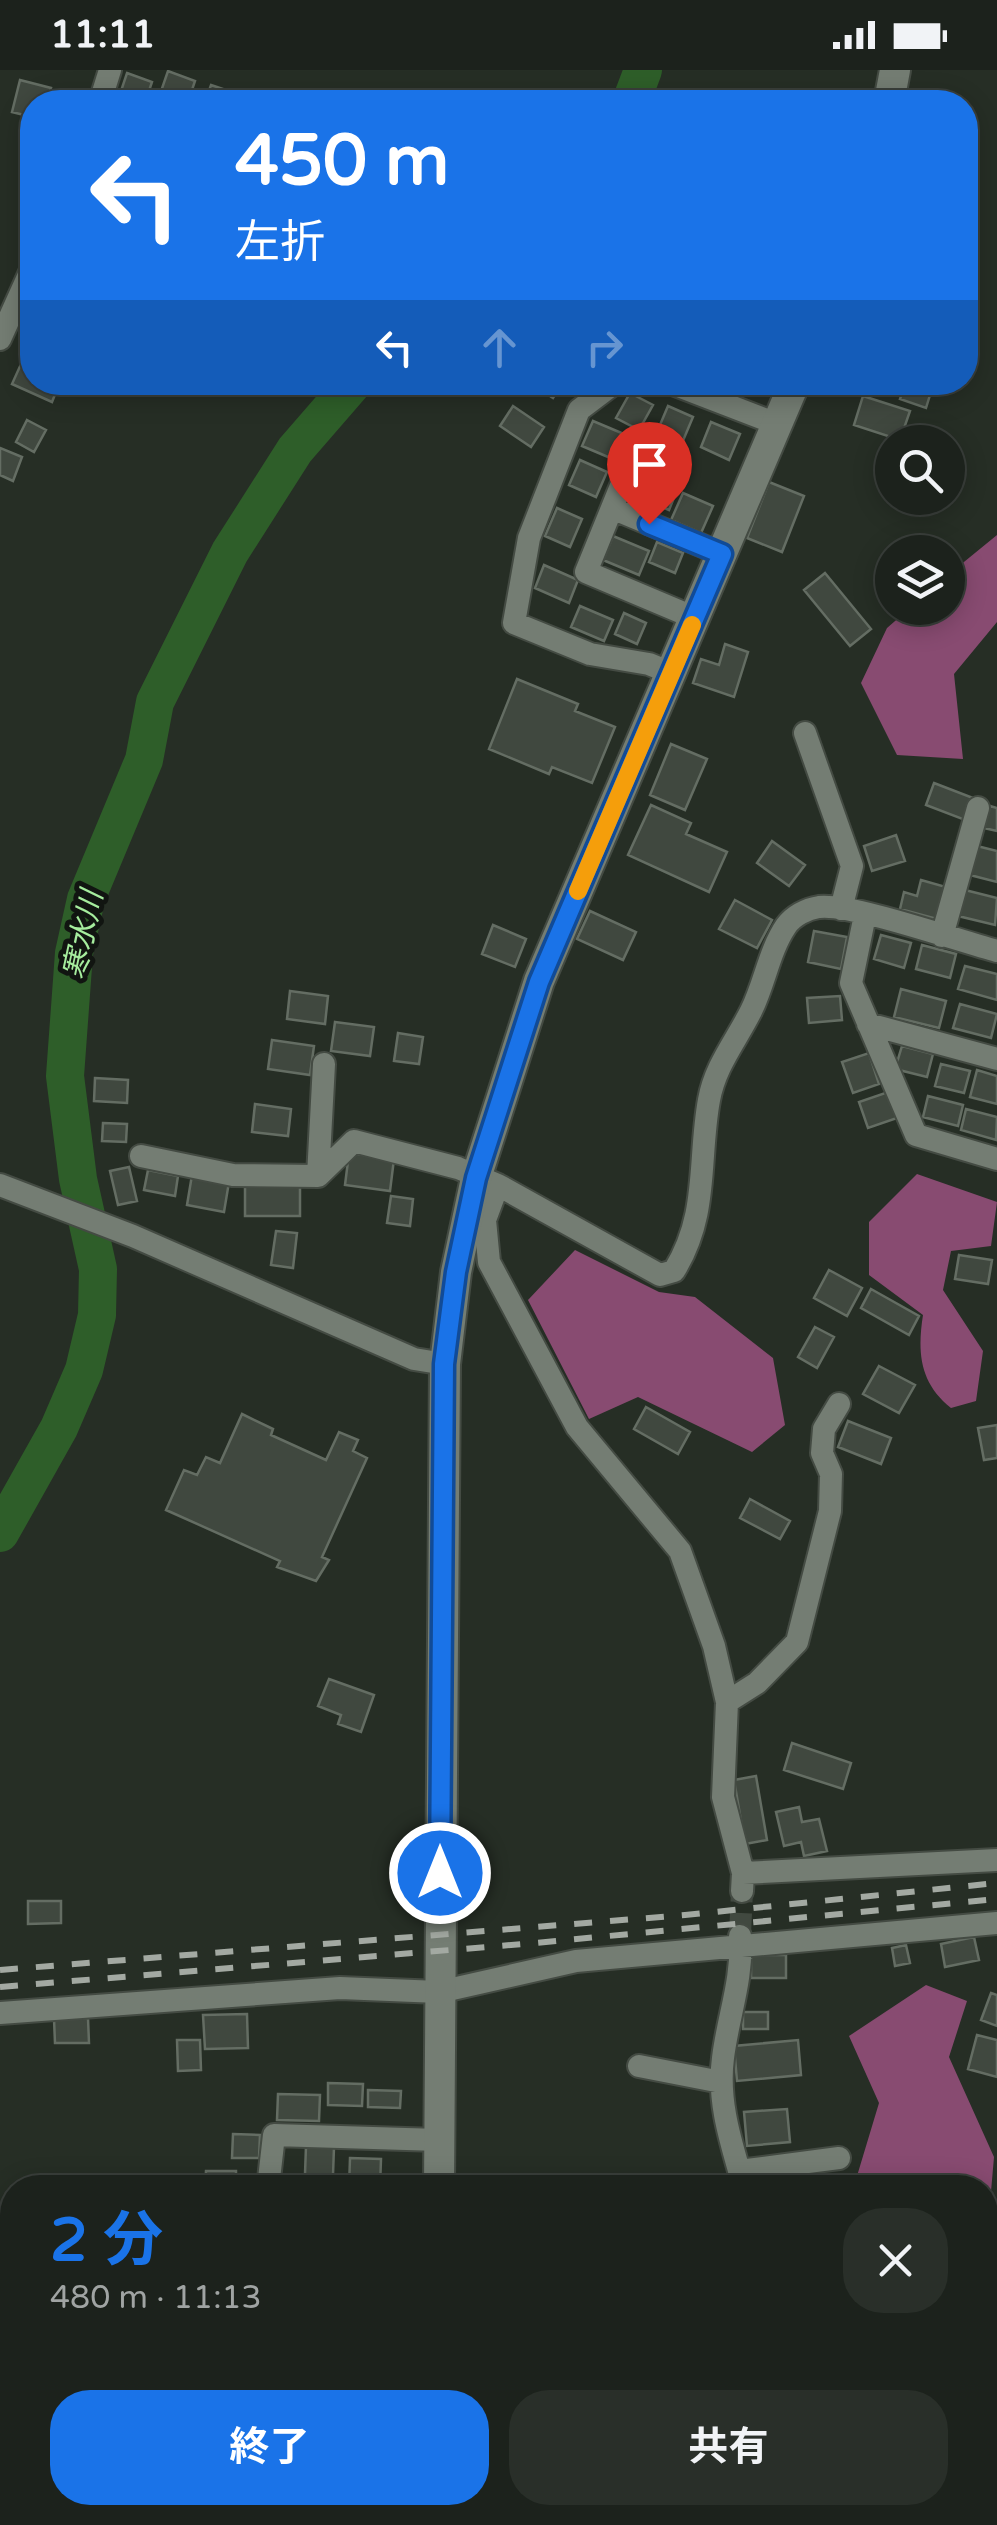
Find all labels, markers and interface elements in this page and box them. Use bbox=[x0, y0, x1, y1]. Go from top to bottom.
text: 11:11 bbox=[50, 12, 155, 58]
text: 450 m bbox=[235, 120, 449, 204]
icon: left bbox=[70, 130, 200, 260]
text: 左折 bbox=[235, 216, 325, 270]
icon: left bbox=[367, 320, 422, 375]
icon: ahead bbox=[472, 320, 527, 375]
icon: right bbox=[577, 320, 632, 375]
pin bbox=[607, 422, 692, 525]
map controls bbox=[875, 425, 965, 625]
button: search bbox=[875, 425, 965, 515]
icon: arrive bbox=[622, 437, 677, 492]
button: layers bbox=[875, 535, 965, 625]
water label: 寒水川 bbox=[56, 884, 112, 983]
position arrow bbox=[388, 1821, 492, 1925]
text: 2 分 bbox=[50, 2205, 163, 2277]
button: close bbox=[843, 2208, 948, 2313]
text: 480 m · 11:13 bbox=[50, 2279, 262, 2317]
button: 終了 bbox=[50, 2390, 489, 2505]
button: 共有 bbox=[509, 2390, 948, 2505]

